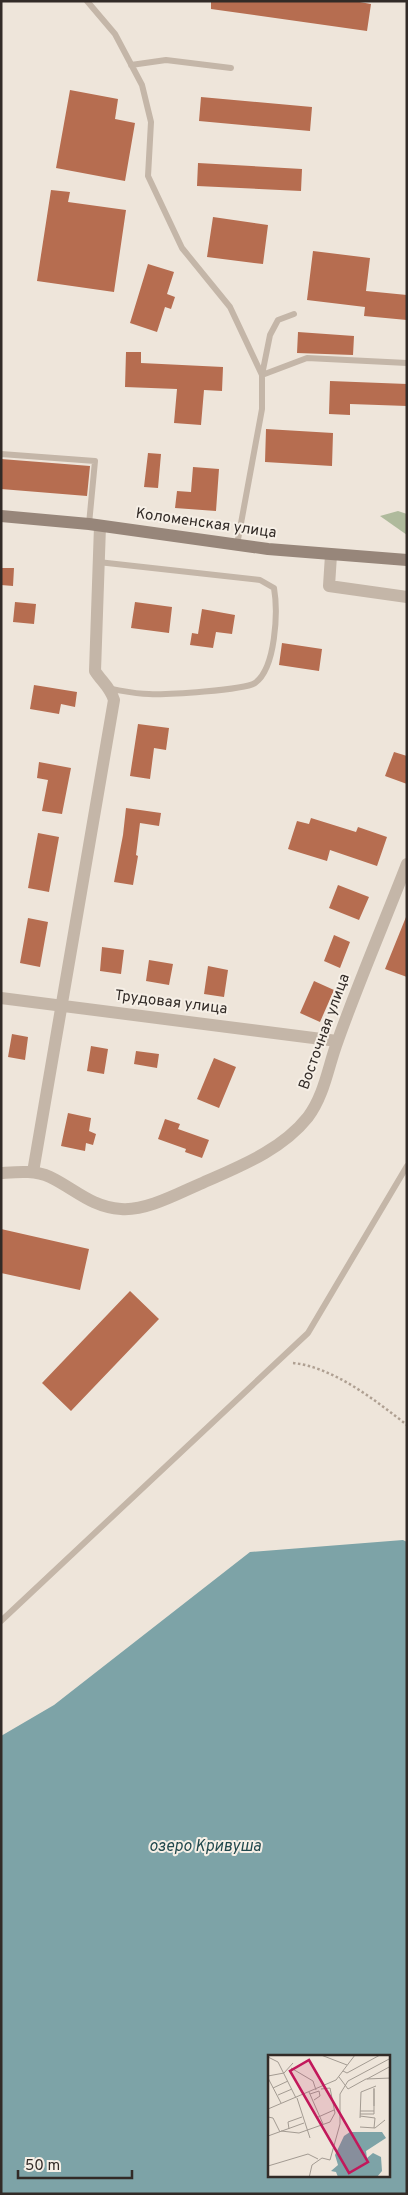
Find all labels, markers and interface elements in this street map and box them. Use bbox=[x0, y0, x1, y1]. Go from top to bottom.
street label: Коломенская улица bbox=[134, 505, 278, 543]
street label: Восточная улица bbox=[295, 971, 355, 1093]
street label: Трудовая улица bbox=[114, 987, 228, 1019]
water label: озеро Кривуша bbox=[149, 1837, 262, 1857]
inset map bbox=[268, 2055, 390, 2178]
scale bar bbox=[18, 2148, 131, 2180]
text: 50 m bbox=[25, 2157, 60, 2176]

